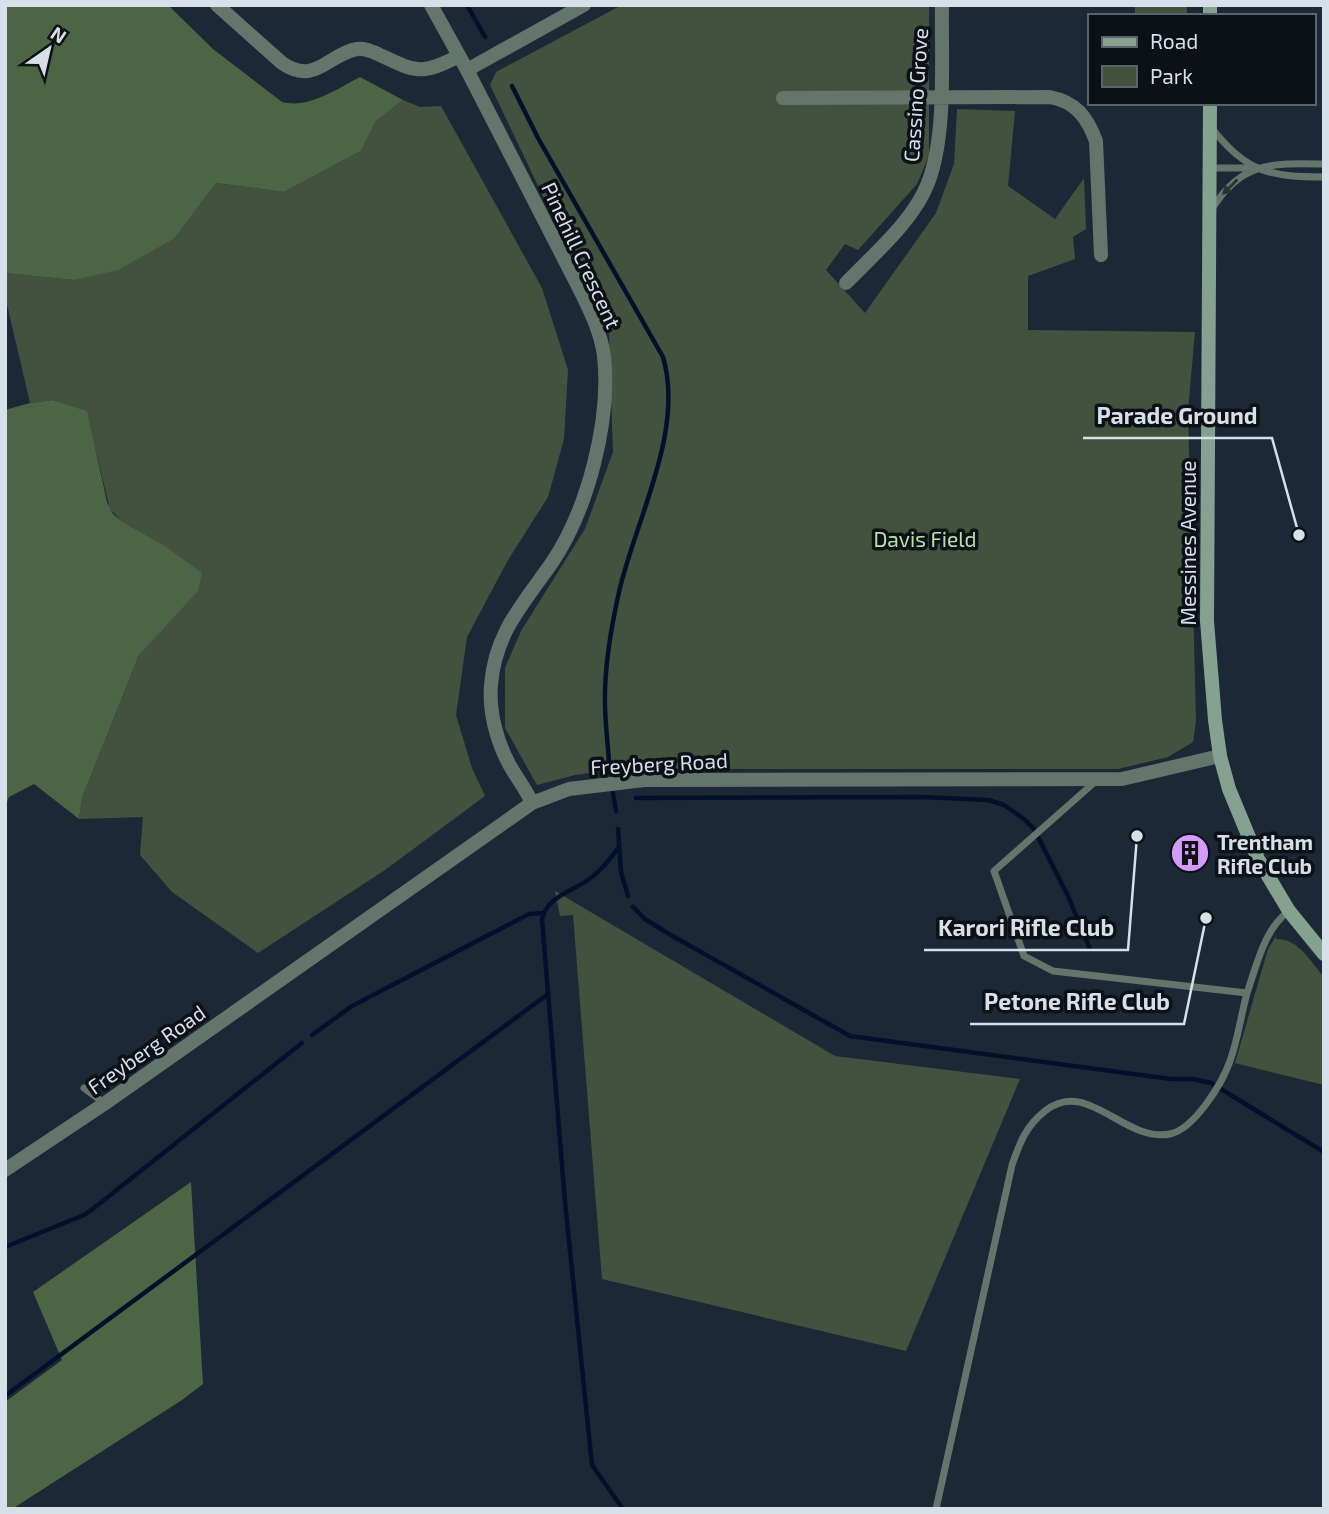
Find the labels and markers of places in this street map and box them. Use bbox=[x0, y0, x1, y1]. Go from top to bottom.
callout: Parade Ground bbox=[1083, 394, 1272, 438]
place label: Trentham Rifle Club bbox=[1217, 829, 1313, 878]
building icon: Trentham Rifle Club bbox=[1169, 832, 1211, 874]
callout: Karori Rifle Club bbox=[924, 906, 1128, 950]
callout: Petone Rifle Club bbox=[970, 980, 1184, 1024]

